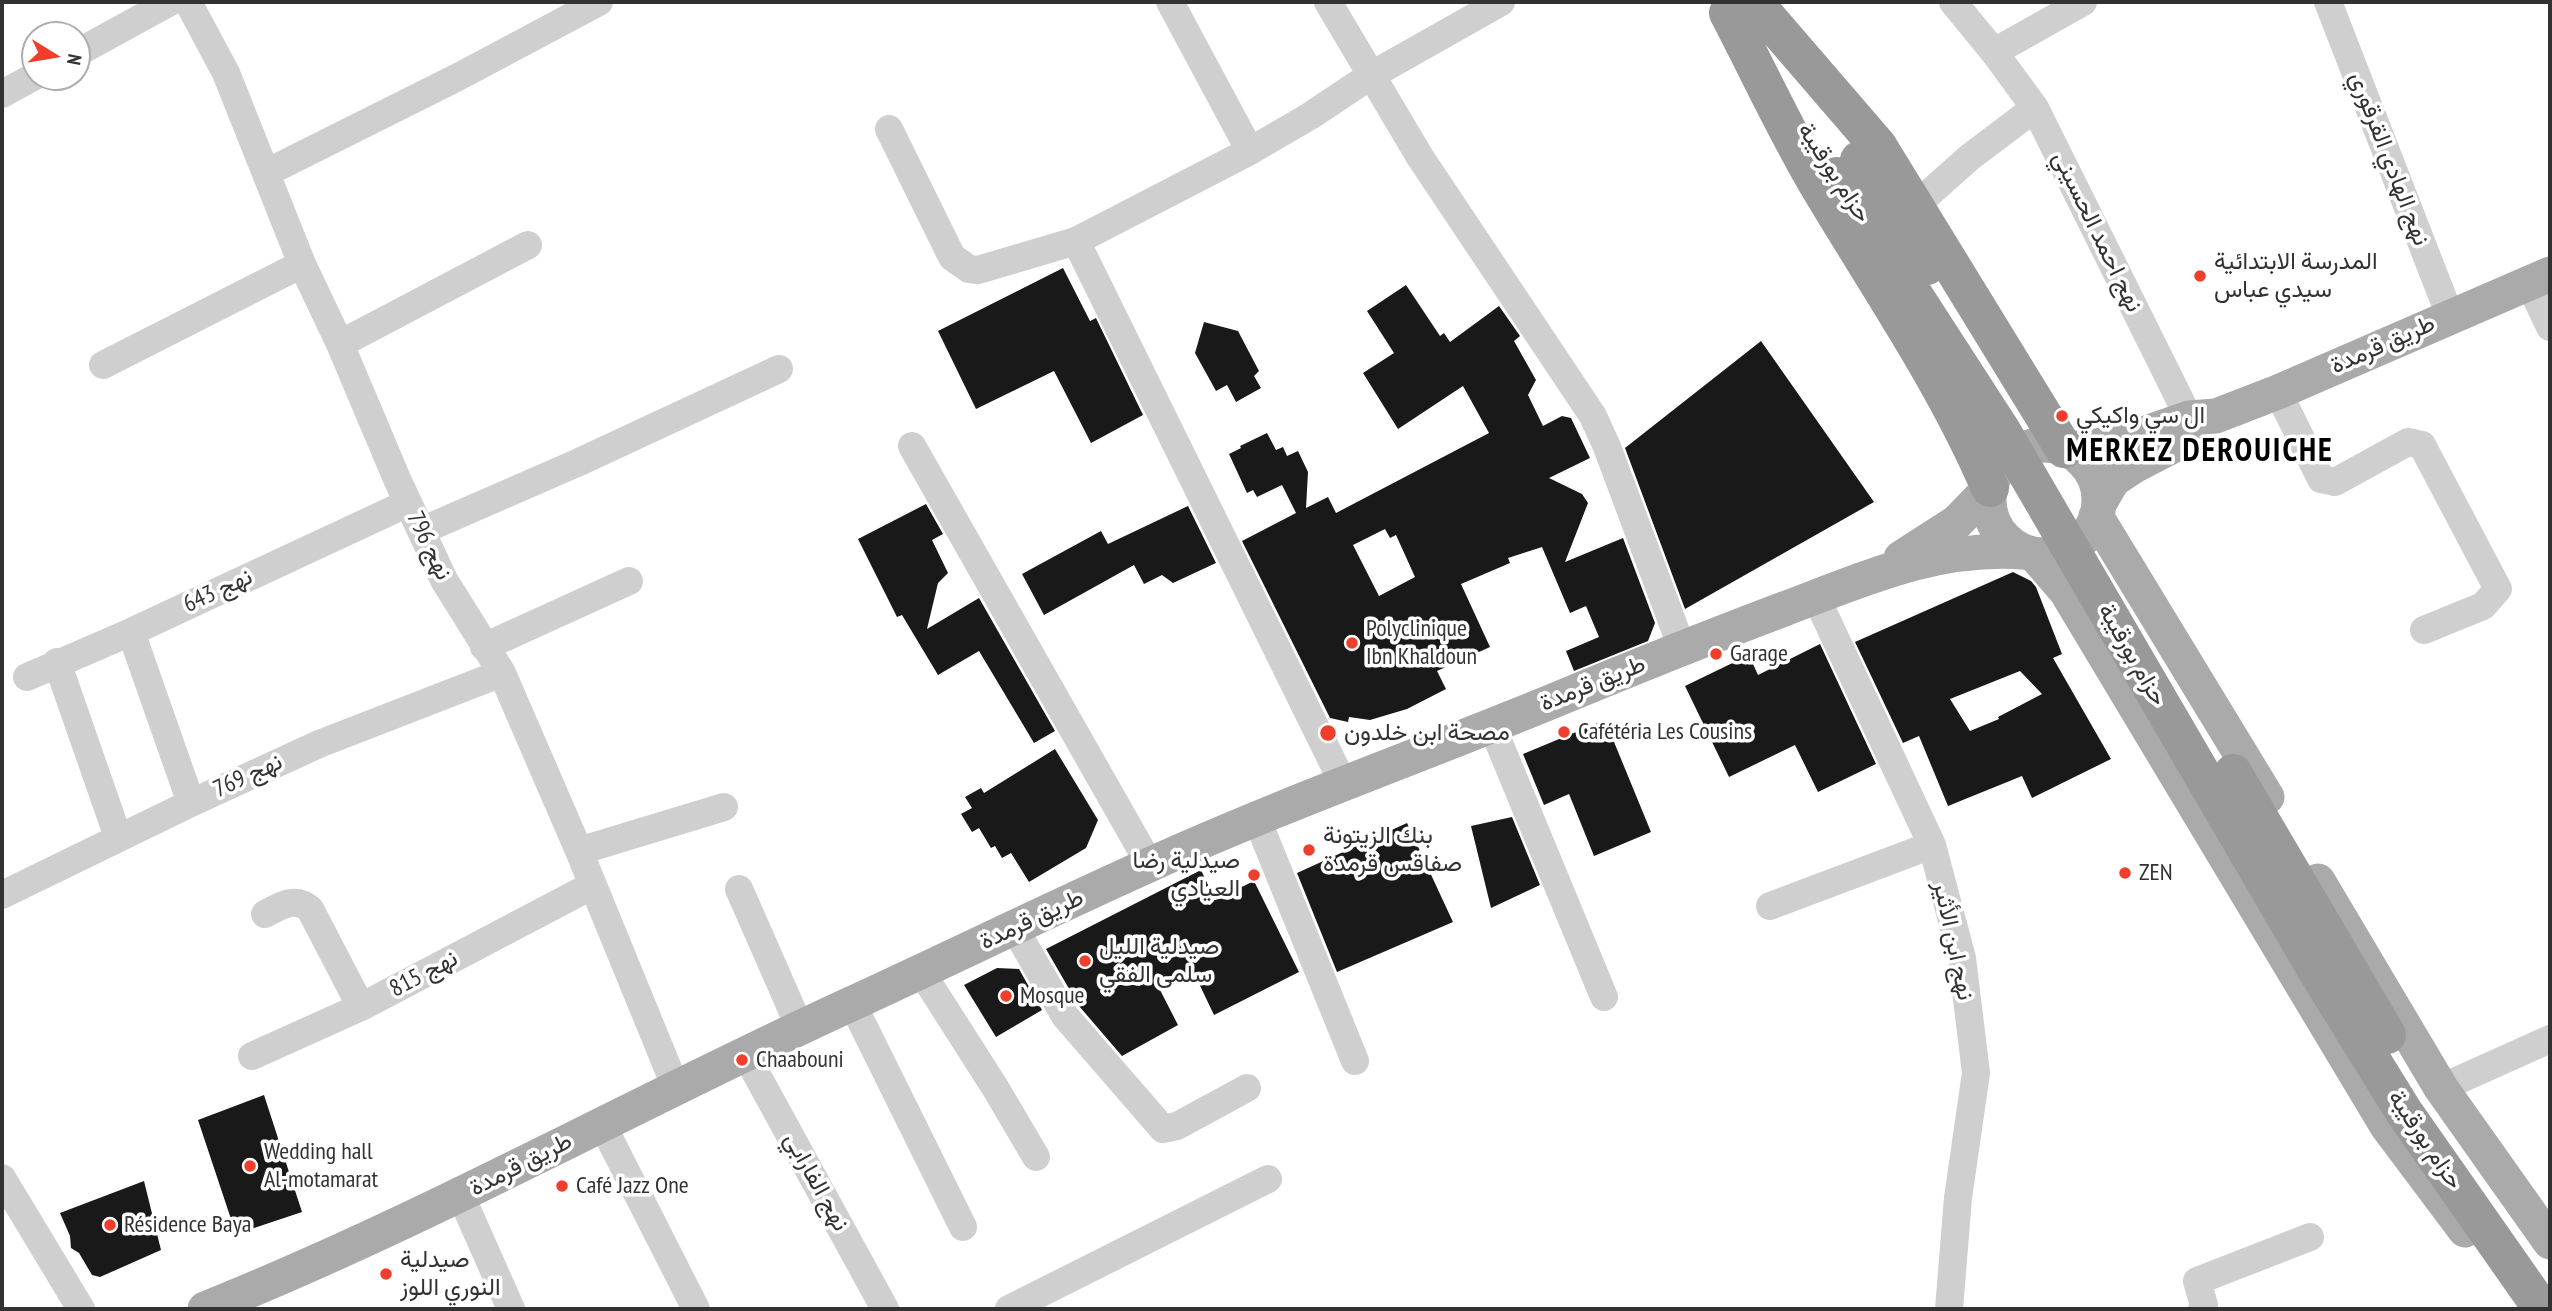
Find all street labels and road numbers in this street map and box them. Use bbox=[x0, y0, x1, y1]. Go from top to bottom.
street label: نهج الهادي القرقوري bbox=[2343, 68, 2435, 250]
street label: حزام بورقيبة bbox=[1791, 118, 1877, 228]
street label: نهج احمد الحسيني bbox=[2046, 147, 2148, 317]
street label: طريق قرمدة bbox=[2326, 309, 2440, 381]
street label: نهج 796 bbox=[400, 507, 458, 585]
street label: نهج 643 bbox=[179, 563, 257, 619]
street label: حزام بورقيبة bbox=[2091, 599, 2173, 711]
street label: طريق قرمدة bbox=[1536, 650, 1650, 718]
street label: نهج 769 bbox=[209, 748, 287, 804]
street label: نهج ابن الأثير bbox=[1926, 879, 1980, 1003]
street label: طريق قرمدة bbox=[976, 883, 1088, 957]
street label: نهج 815 bbox=[385, 944, 463, 1004]
street label: حزام بورقيبة bbox=[2381, 1085, 2469, 1195]
street label: طريق قرمدة bbox=[465, 1127, 577, 1203]
street label: نهج الفارابي bbox=[777, 1128, 855, 1236]

